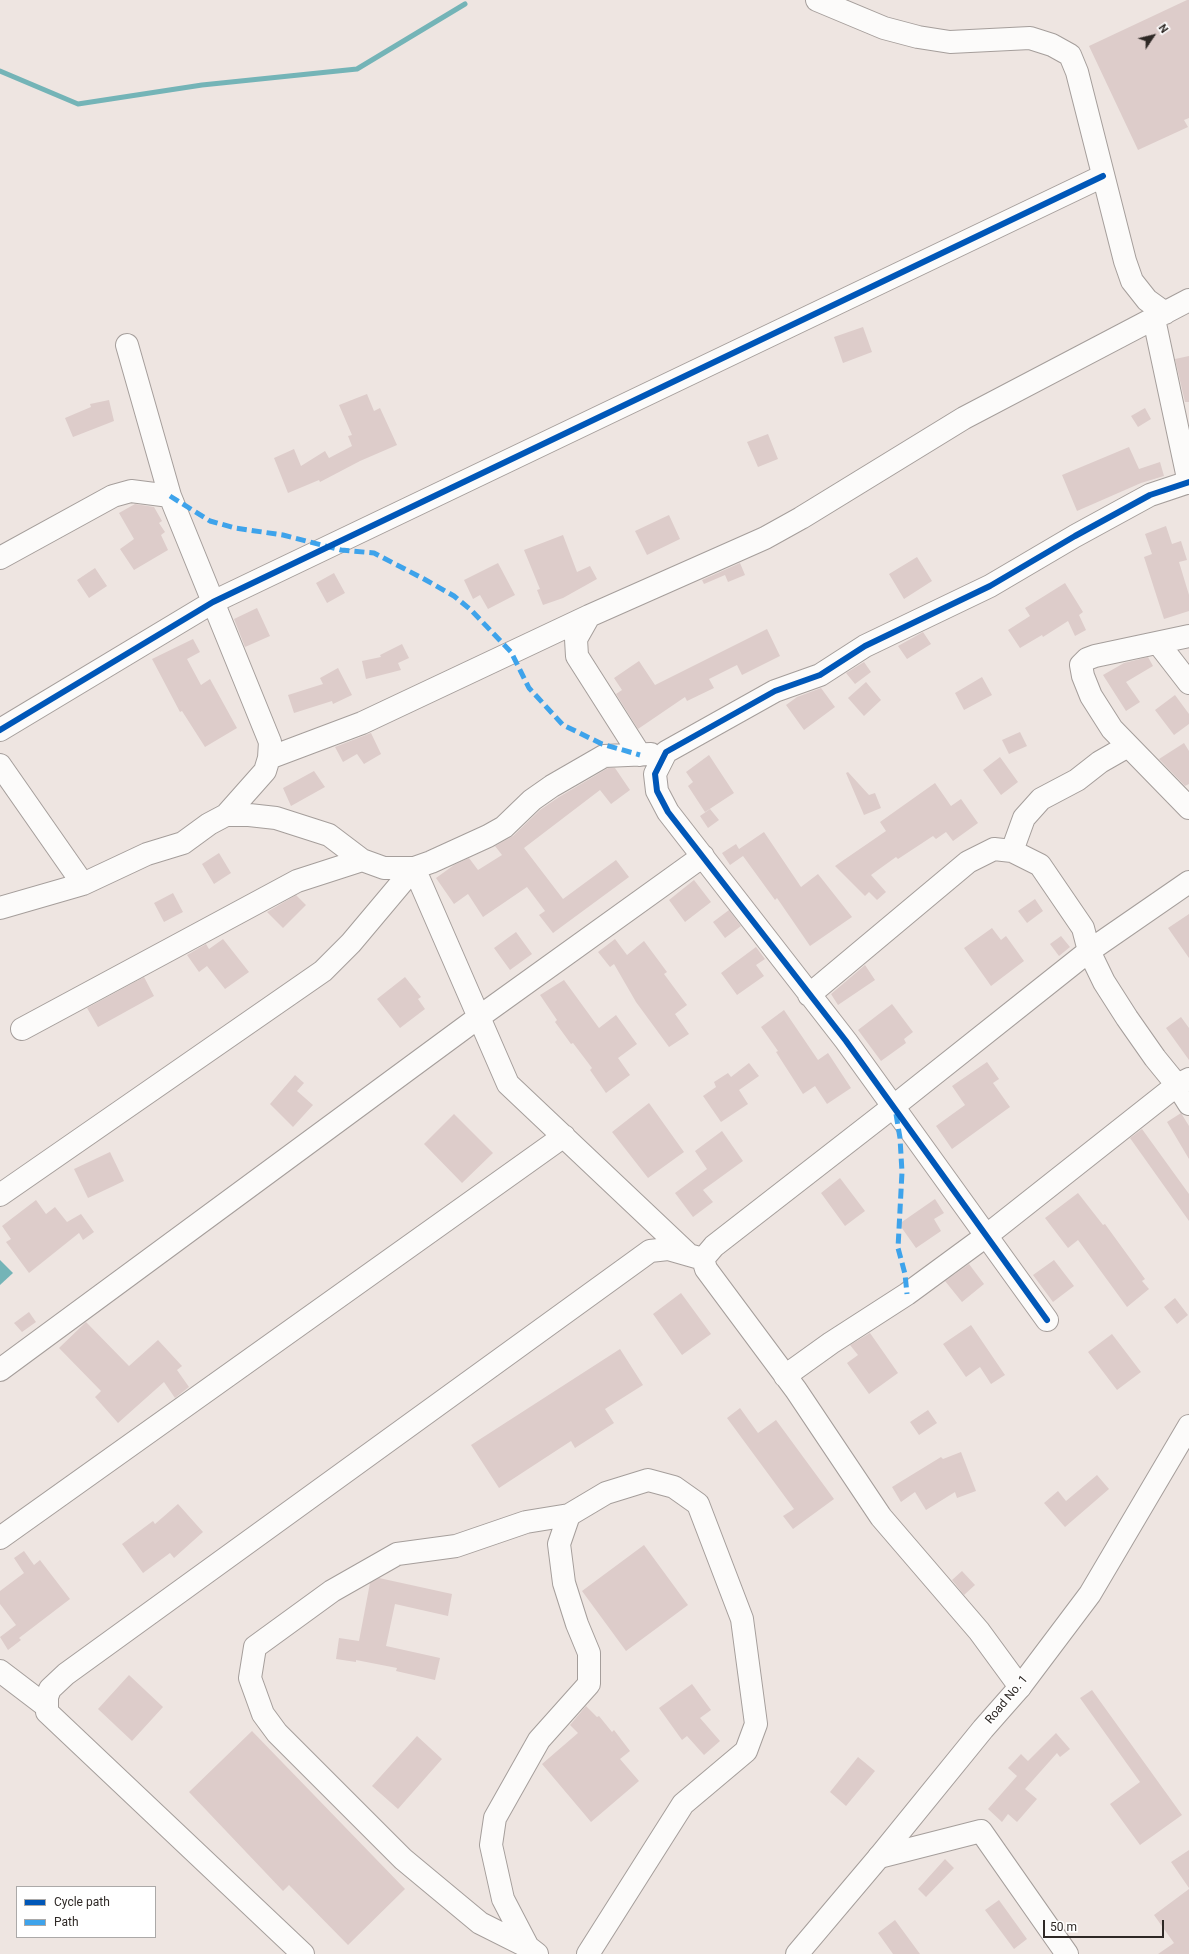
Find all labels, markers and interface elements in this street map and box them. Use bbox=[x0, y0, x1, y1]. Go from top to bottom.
north arrow bbox=[1133, 16, 1173, 56]
text: N bbox=[1156, 22, 1171, 36]
street label: Road No. 1 bbox=[983, 1673, 1031, 1727]
legend bbox=[16, 1886, 156, 1938]
text: Cycle path bbox=[54, 1895, 110, 1909]
scale bar bbox=[1045, 1912, 1166, 1938]
text: Path bbox=[54, 1915, 79, 1929]
text: 50 m bbox=[1050, 1920, 1077, 1934]

